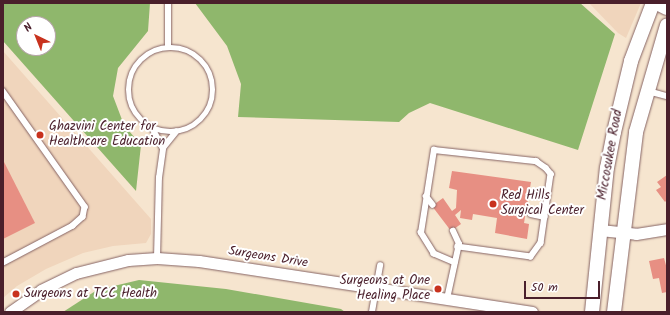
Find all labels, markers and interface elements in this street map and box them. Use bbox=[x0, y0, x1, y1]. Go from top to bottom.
north arrow bbox=[16, 16, 56, 56]
text: N bbox=[20, 19, 37, 37]
street label: Miccosukee Road bbox=[595, 109, 627, 201]
place label: Ghazvini Center for Healthcare Education bbox=[49, 120, 165, 151]
marker: Ghazvini Center for Healthcare Education bbox=[34, 129, 46, 141]
place label: Red Hills Surgical Center bbox=[501, 189, 584, 220]
marker: Red Hills Surgical Center bbox=[488, 199, 498, 209]
street label: Surgeons Drive bbox=[227, 244, 309, 272]
scale bar bbox=[526, 273, 602, 299]
place label: Surgeons at One Healing Place bbox=[340, 274, 430, 305]
text: 50 m bbox=[531, 278, 558, 297]
marker: Surgeons at One Healing Place bbox=[433, 284, 443, 294]
place label: Surgeons at TCC Health bbox=[24, 286, 157, 302]
marker: Surgeons at TCC Health bbox=[11, 289, 21, 299]

